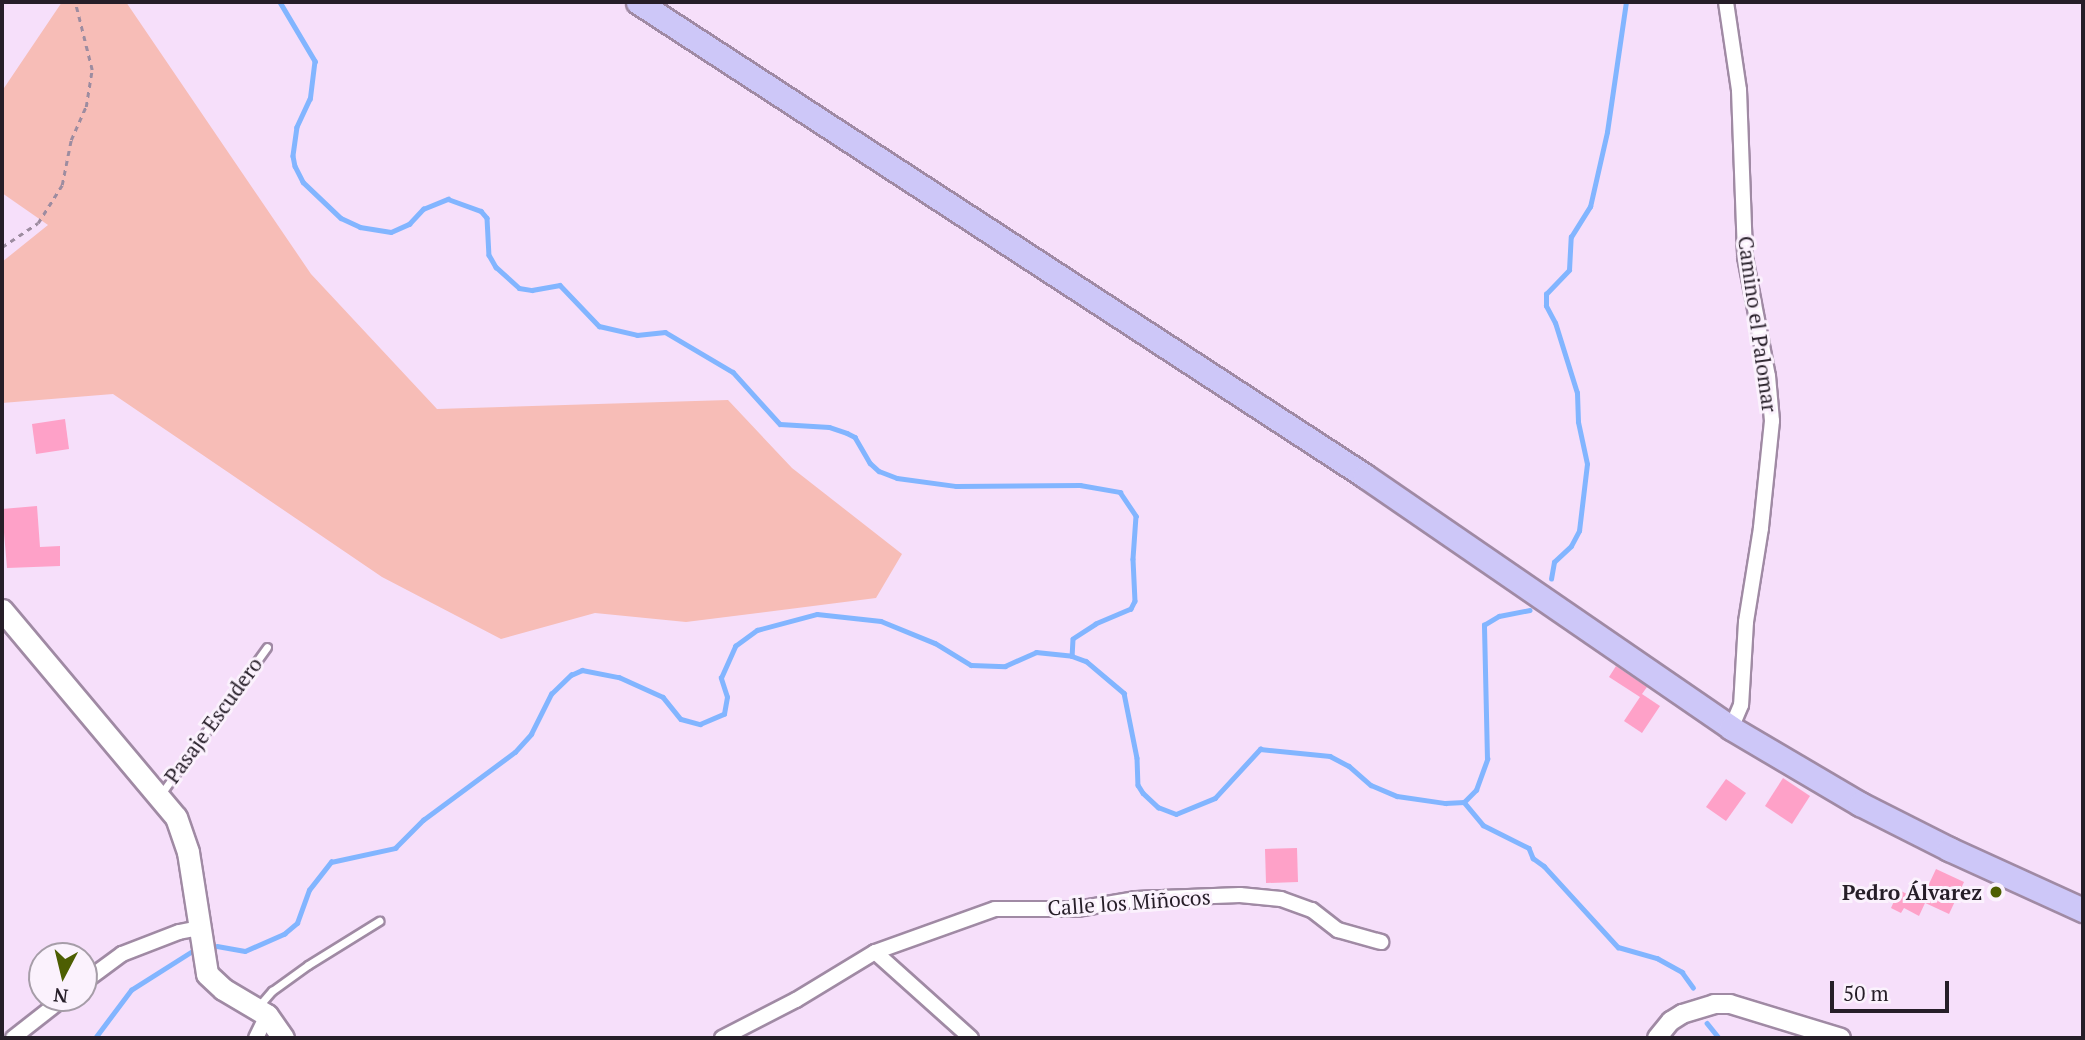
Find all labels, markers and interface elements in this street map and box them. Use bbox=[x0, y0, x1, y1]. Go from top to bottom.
street label: Camino el Palomar bbox=[1733, 234, 1783, 414]
street label: Pasaje Escudero bbox=[159, 652, 267, 788]
place label: Pedro Álvarez bbox=[1842, 879, 1982, 905]
street label: Calle los Miñocos bbox=[1047, 884, 1211, 920]
marker: Pedro Álvarez bbox=[1988, 884, 2004, 900]
north arrow bbox=[28, 942, 98, 1012]
scale bar bbox=[1833, 967, 1952, 1011]
text: 50 m bbox=[1843, 979, 1889, 1007]
text: N bbox=[52, 983, 69, 1010]

